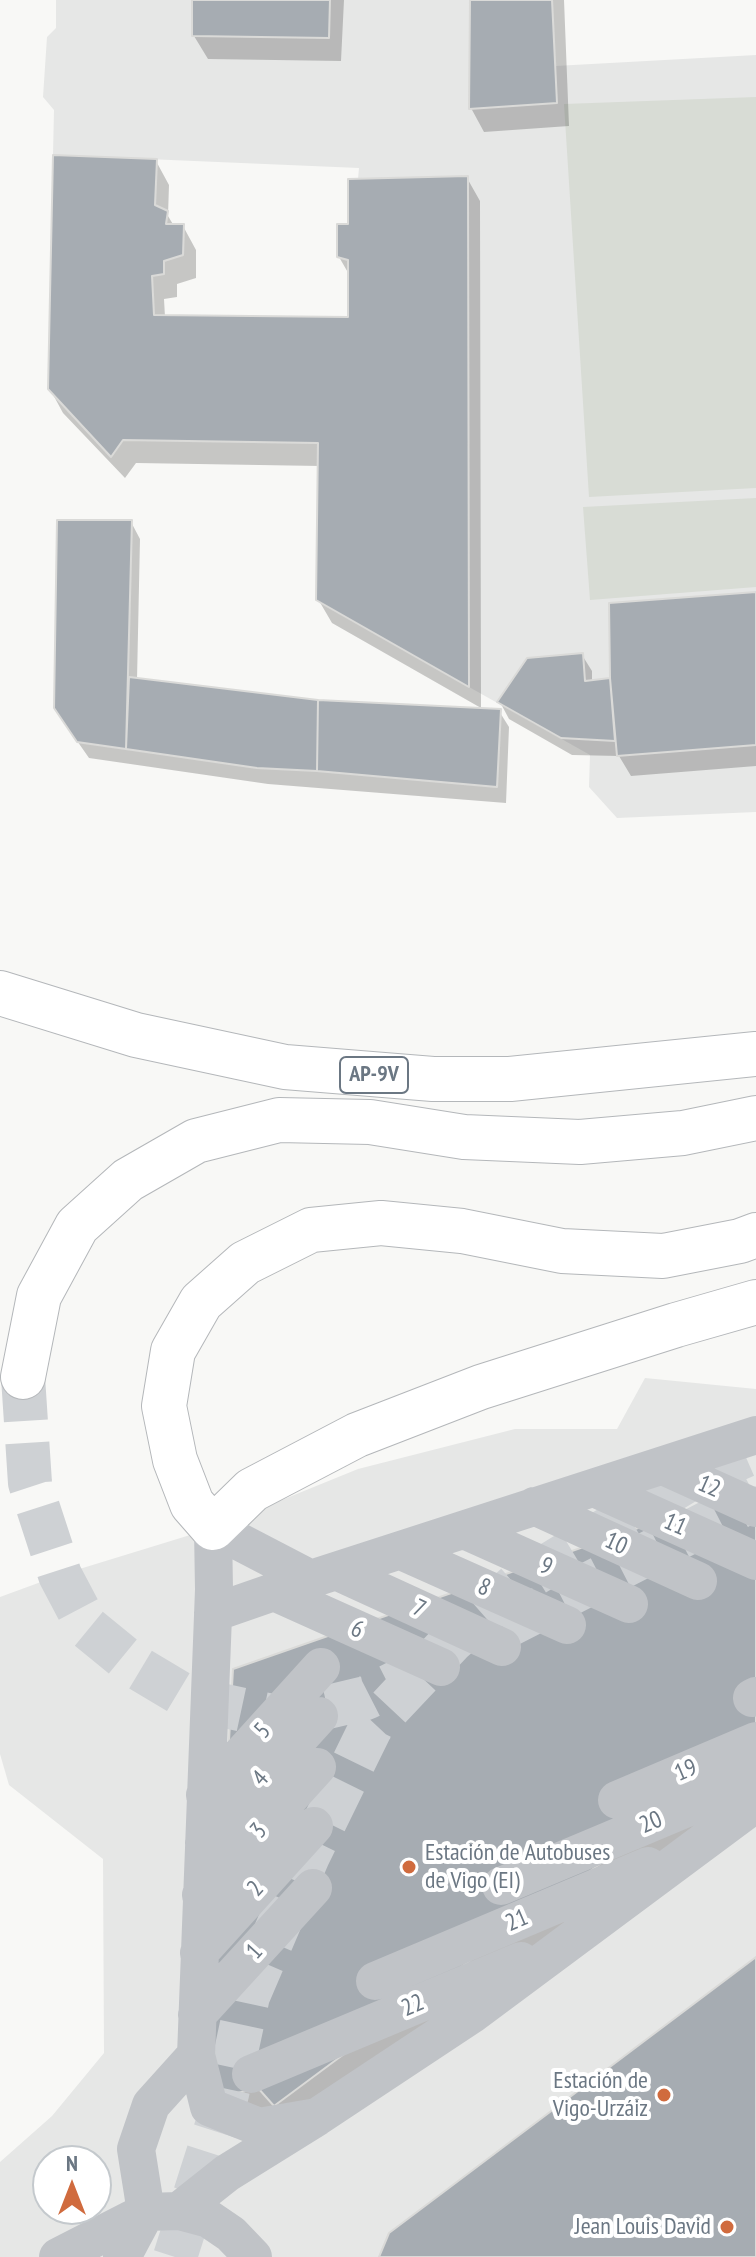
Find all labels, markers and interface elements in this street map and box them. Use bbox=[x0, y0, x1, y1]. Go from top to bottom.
road number: AP-9V bbox=[340, 1057, 408, 1093]
street label: 12 bbox=[693, 1469, 725, 1505]
street label: 11 bbox=[659, 1507, 691, 1543]
street label: 10 bbox=[600, 1526, 632, 1562]
street label: 9 bbox=[535, 1552, 557, 1582]
street label: 8 bbox=[473, 1573, 495, 1603]
street label: 7 bbox=[408, 1594, 430, 1624]
street label: 6 bbox=[346, 1615, 368, 1645]
street label: 5 bbox=[249, 1717, 277, 1745]
street label: 19 bbox=[670, 1754, 702, 1788]
street label: 4 bbox=[247, 1765, 275, 1793]
street label: 20 bbox=[635, 1806, 667, 1840]
street label: 3 bbox=[245, 1817, 273, 1845]
place label: Estación de Autobuses de Vigo (EI) bbox=[425, 1839, 610, 1895]
marker: Estación de Autobuses de Vigo (EI) bbox=[400, 1858, 418, 1876]
street label: 2 bbox=[242, 1875, 270, 1903]
street label: 21 bbox=[501, 1904, 533, 1938]
street label: 1 bbox=[241, 1938, 269, 1966]
street label: 22 bbox=[397, 1989, 429, 2023]
place label: Estación de Vigo-Urzáiz bbox=[553, 2067, 648, 2123]
marker: Estación de Vigo-Urzáiz bbox=[655, 2086, 673, 2104]
north arrow bbox=[32, 2145, 112, 2225]
text: N bbox=[66, 2149, 78, 2177]
place label: Jean Louis David bbox=[575, 2213, 711, 2241]
marker: Jean Louis David bbox=[718, 2218, 736, 2236]

